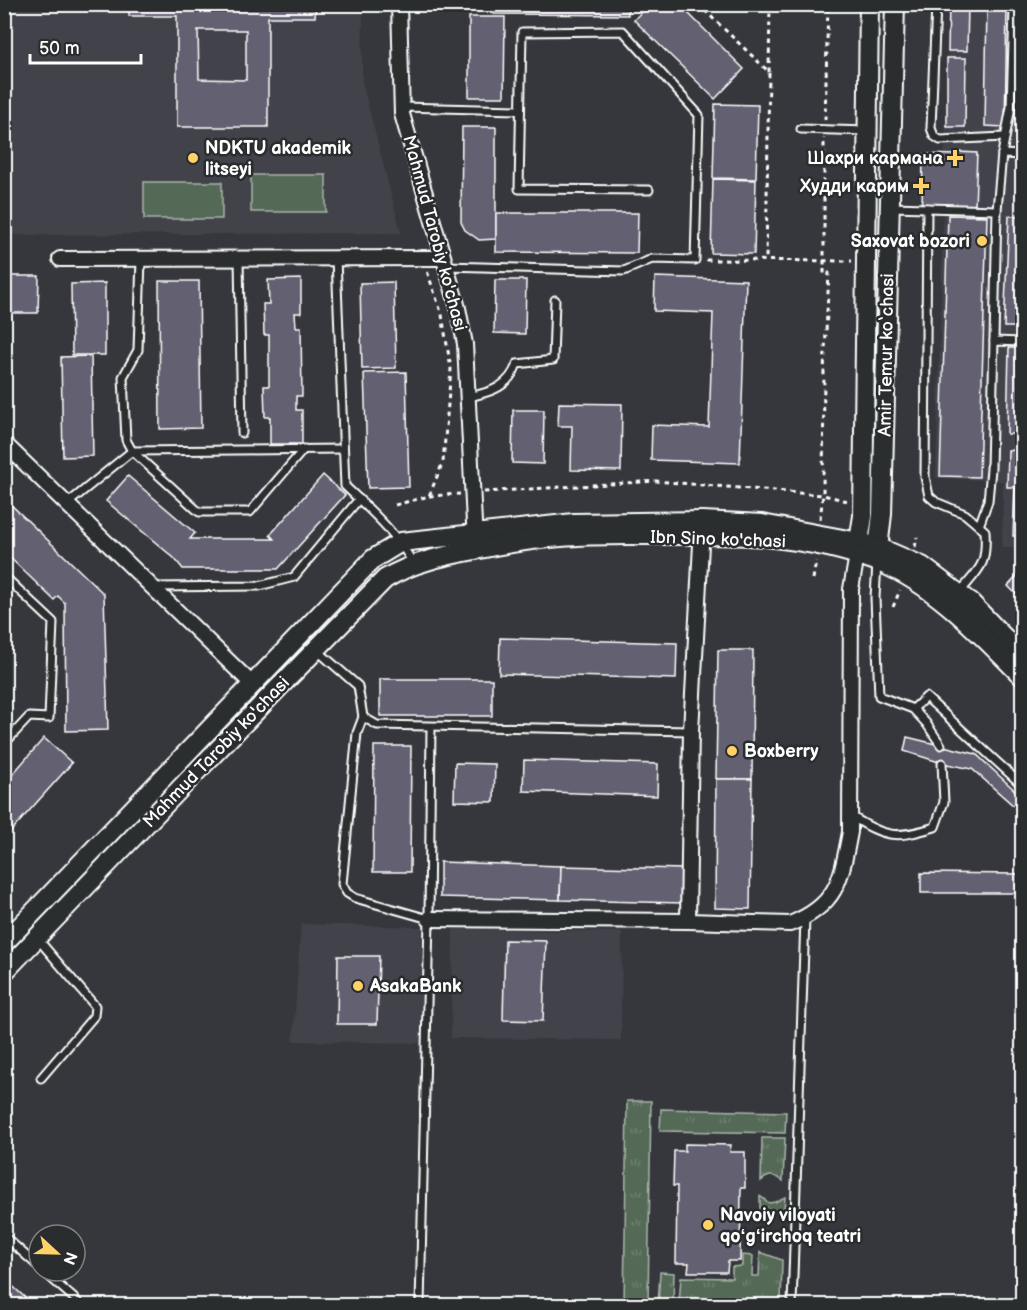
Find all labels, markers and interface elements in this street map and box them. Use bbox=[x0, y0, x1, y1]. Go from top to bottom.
scale bar bbox=[30, 27, 141, 65]
text: 50 m bbox=[39, 38, 80, 59]
street label: Mahmud Tarobiy ko'chasi bbox=[398, 133, 471, 333]
place label: NDKTU akademik litseyi bbox=[205, 138, 352, 180]
place label: Шахри кармана bbox=[807, 148, 944, 169]
marker: NDKTU akademik litseyi bbox=[186, 151, 200, 165]
marker: Шахри кармана bbox=[948, 151, 962, 165]
place label: Худди карим bbox=[799, 176, 909, 197]
marker: Худди карим bbox=[914, 179, 928, 193]
place label: Saxovat bozori bbox=[851, 231, 970, 252]
marker: Saxovat bozori bbox=[975, 234, 989, 248]
street label: Amir Temur ko‘chasi bbox=[875, 273, 898, 437]
street label: Ibn Sino ko'chasi bbox=[650, 527, 786, 552]
street label: Mahmud Tarobiy ko'chasi bbox=[139, 672, 294, 832]
place label: Boxberry bbox=[744, 741, 819, 762]
marker: Boxberry bbox=[725, 744, 739, 758]
place label: AsakaBank bbox=[369, 976, 462, 997]
marker: AsakaBank bbox=[351, 979, 365, 993]
place label: Navoiy viloyati qoʻgʻirchoq teatri bbox=[720, 1205, 861, 1247]
marker: Navoiy viloyati qoʻgʻirchoq teatri bbox=[701, 1218, 715, 1232]
north arrow bbox=[27, 1223, 87, 1283]
text: N bbox=[58, 1249, 81, 1267]

